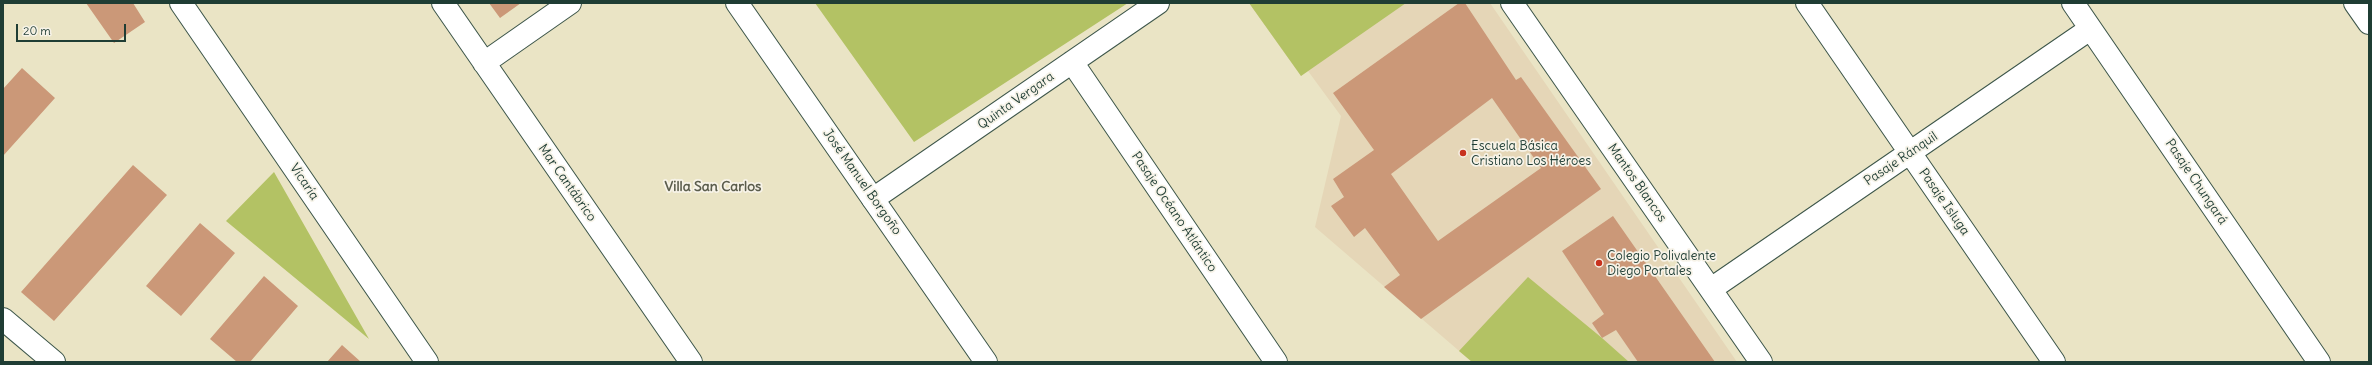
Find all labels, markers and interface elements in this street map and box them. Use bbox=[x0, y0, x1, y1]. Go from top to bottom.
scale bar bbox=[18, 16, 128, 42]
text: 20 m bbox=[23, 23, 51, 38]
street label: Quinta Vergara bbox=[975, 69, 1057, 133]
street label: José Manuel Borgoño bbox=[819, 126, 905, 238]
street label: Pasaje Ránquil bbox=[1861, 129, 1941, 189]
street label: Pasaje Chungará bbox=[2162, 136, 2230, 228]
place label: Escuela Básica Cristiano Los Héroes bbox=[1471, 138, 1591, 169]
street label: Mar Cantábrico bbox=[535, 141, 599, 225]
street label: Mantos Blancos bbox=[1604, 141, 1670, 225]
marker: Escuela Básica Cristiano Los Héroes bbox=[1458, 148, 1468, 158]
street label: Pasaje Océano Atlántico bbox=[1128, 149, 1220, 275]
street label: Vicaría bbox=[286, 161, 322, 203]
street label: Pasaje Isluga bbox=[1915, 166, 1973, 238]
district label: Villa San Carlos bbox=[665, 179, 761, 195]
place label: Colegio Polivalente Diego Portales bbox=[1607, 248, 1716, 279]
marker: Colegio Polivalente Diego Portales bbox=[1594, 258, 1604, 268]

